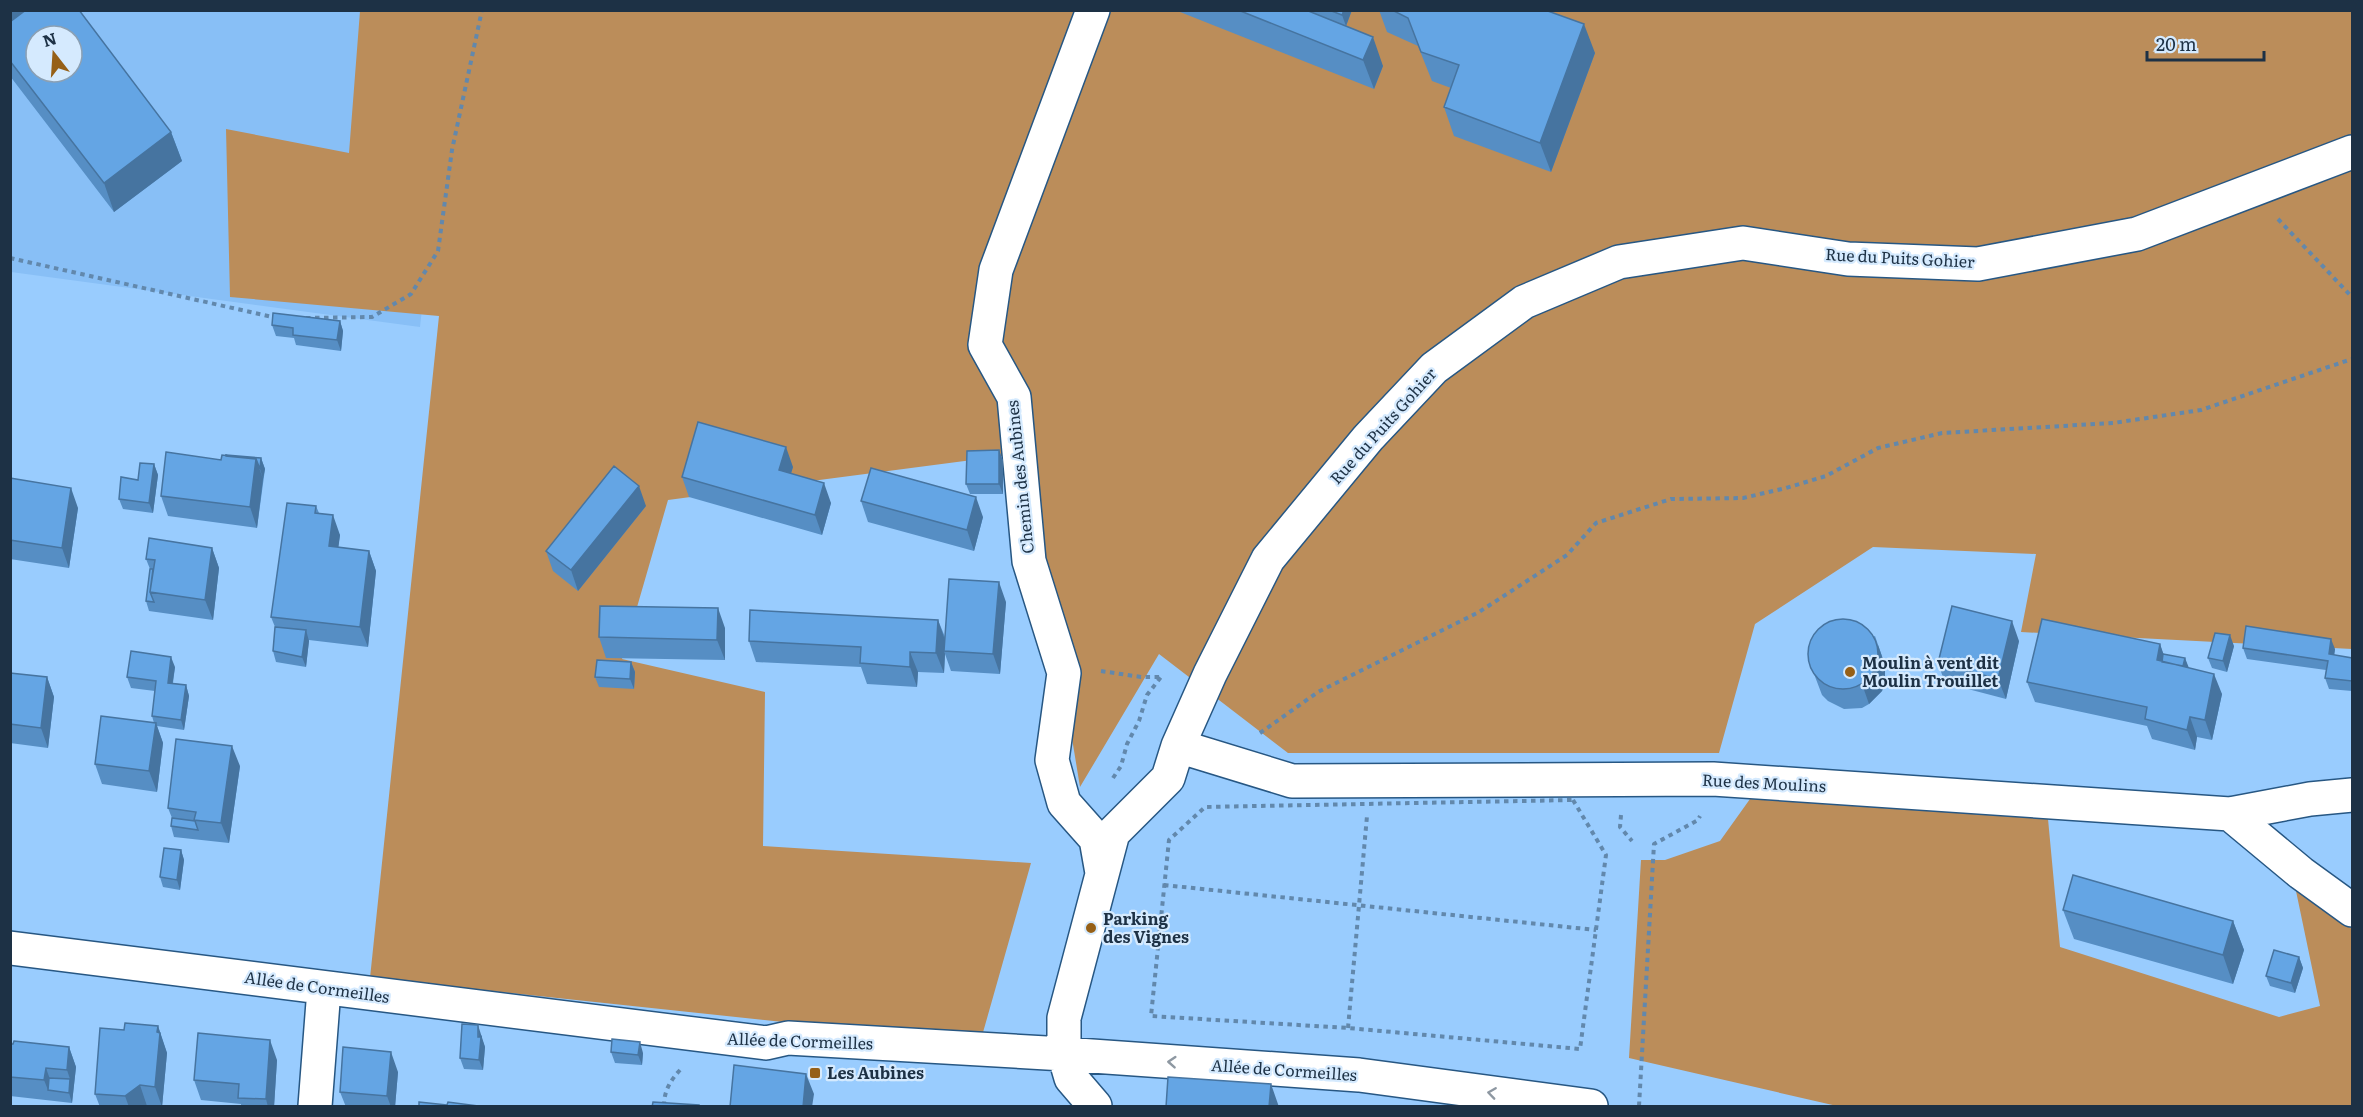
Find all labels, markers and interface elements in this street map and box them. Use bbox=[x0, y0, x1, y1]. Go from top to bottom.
north arrow bbox=[24, 24, 84, 84]
scale bar bbox=[2147, 24, 2264, 62]
text: N bbox=[39, 25, 59, 52]
text: 20 m bbox=[2156, 30, 2197, 57]
street label: Rue du Puits Gohier bbox=[1825, 241, 1976, 273]
street label: Rue du Puits Gohier bbox=[1323, 361, 1441, 489]
street label: Chemin des Aubines bbox=[999, 399, 1039, 555]
place label: Moulin à vent dit Moulin Trouillet bbox=[1862, 650, 1999, 692]
marker: Moulin à vent dit Moulin Trouillet bbox=[1843, 665, 1857, 679]
street label: Rue des Moulins bbox=[1701, 767, 1827, 797]
place label: Parking des Vignes bbox=[1103, 906, 1189, 948]
marker: Parking des Vignes bbox=[1084, 921, 1098, 935]
street label: Allée de Cormeilles bbox=[243, 964, 391, 1008]
street label: Allée de Cormeilles bbox=[727, 1025, 873, 1055]
street label: Allée de Cormeilles bbox=[1210, 1052, 1358, 1086]
one-way arrow bbox=[1168, 1056, 1177, 1069]
place label: Les Aubines bbox=[827, 1060, 924, 1084]
marker: Les Aubines bbox=[808, 1066, 822, 1080]
one-way arrow bbox=[1487, 1088, 1496, 1100]

